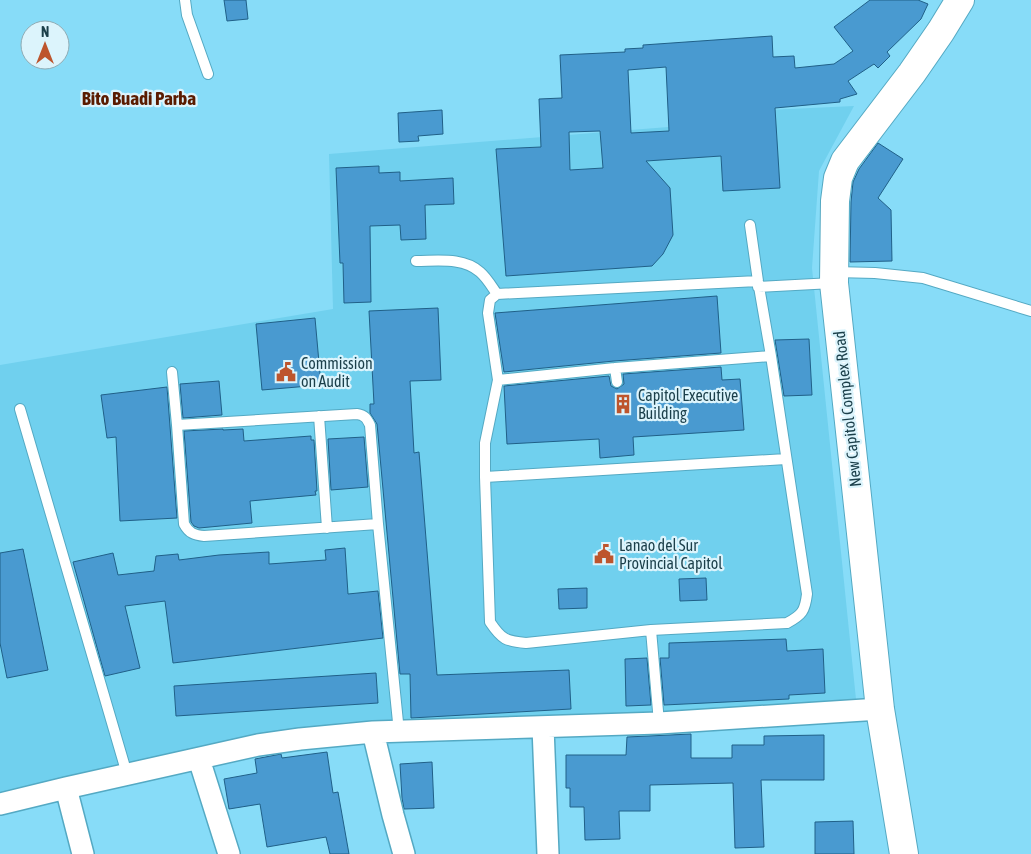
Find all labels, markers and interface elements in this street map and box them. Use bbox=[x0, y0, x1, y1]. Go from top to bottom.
north arrow bbox=[20, 20, 70, 70]
text: N bbox=[41, 24, 49, 40]
district label: Bito Buadi Parba bbox=[82, 87, 196, 109]
street label: New Capitol Complex Road bbox=[830, 330, 865, 488]
place label: Commission on Audit bbox=[301, 354, 373, 390]
public building icon: Commission on Audit bbox=[275, 361, 297, 383]
place label: Capitol Executive Building bbox=[638, 386, 738, 423]
building icon: Capitol Executive Building bbox=[612, 393, 634, 415]
place label: Lanao del Sur Provincial Capitol bbox=[619, 536, 723, 573]
public building icon: Lanao del Sur Provincial Capitol bbox=[593, 543, 615, 565]

